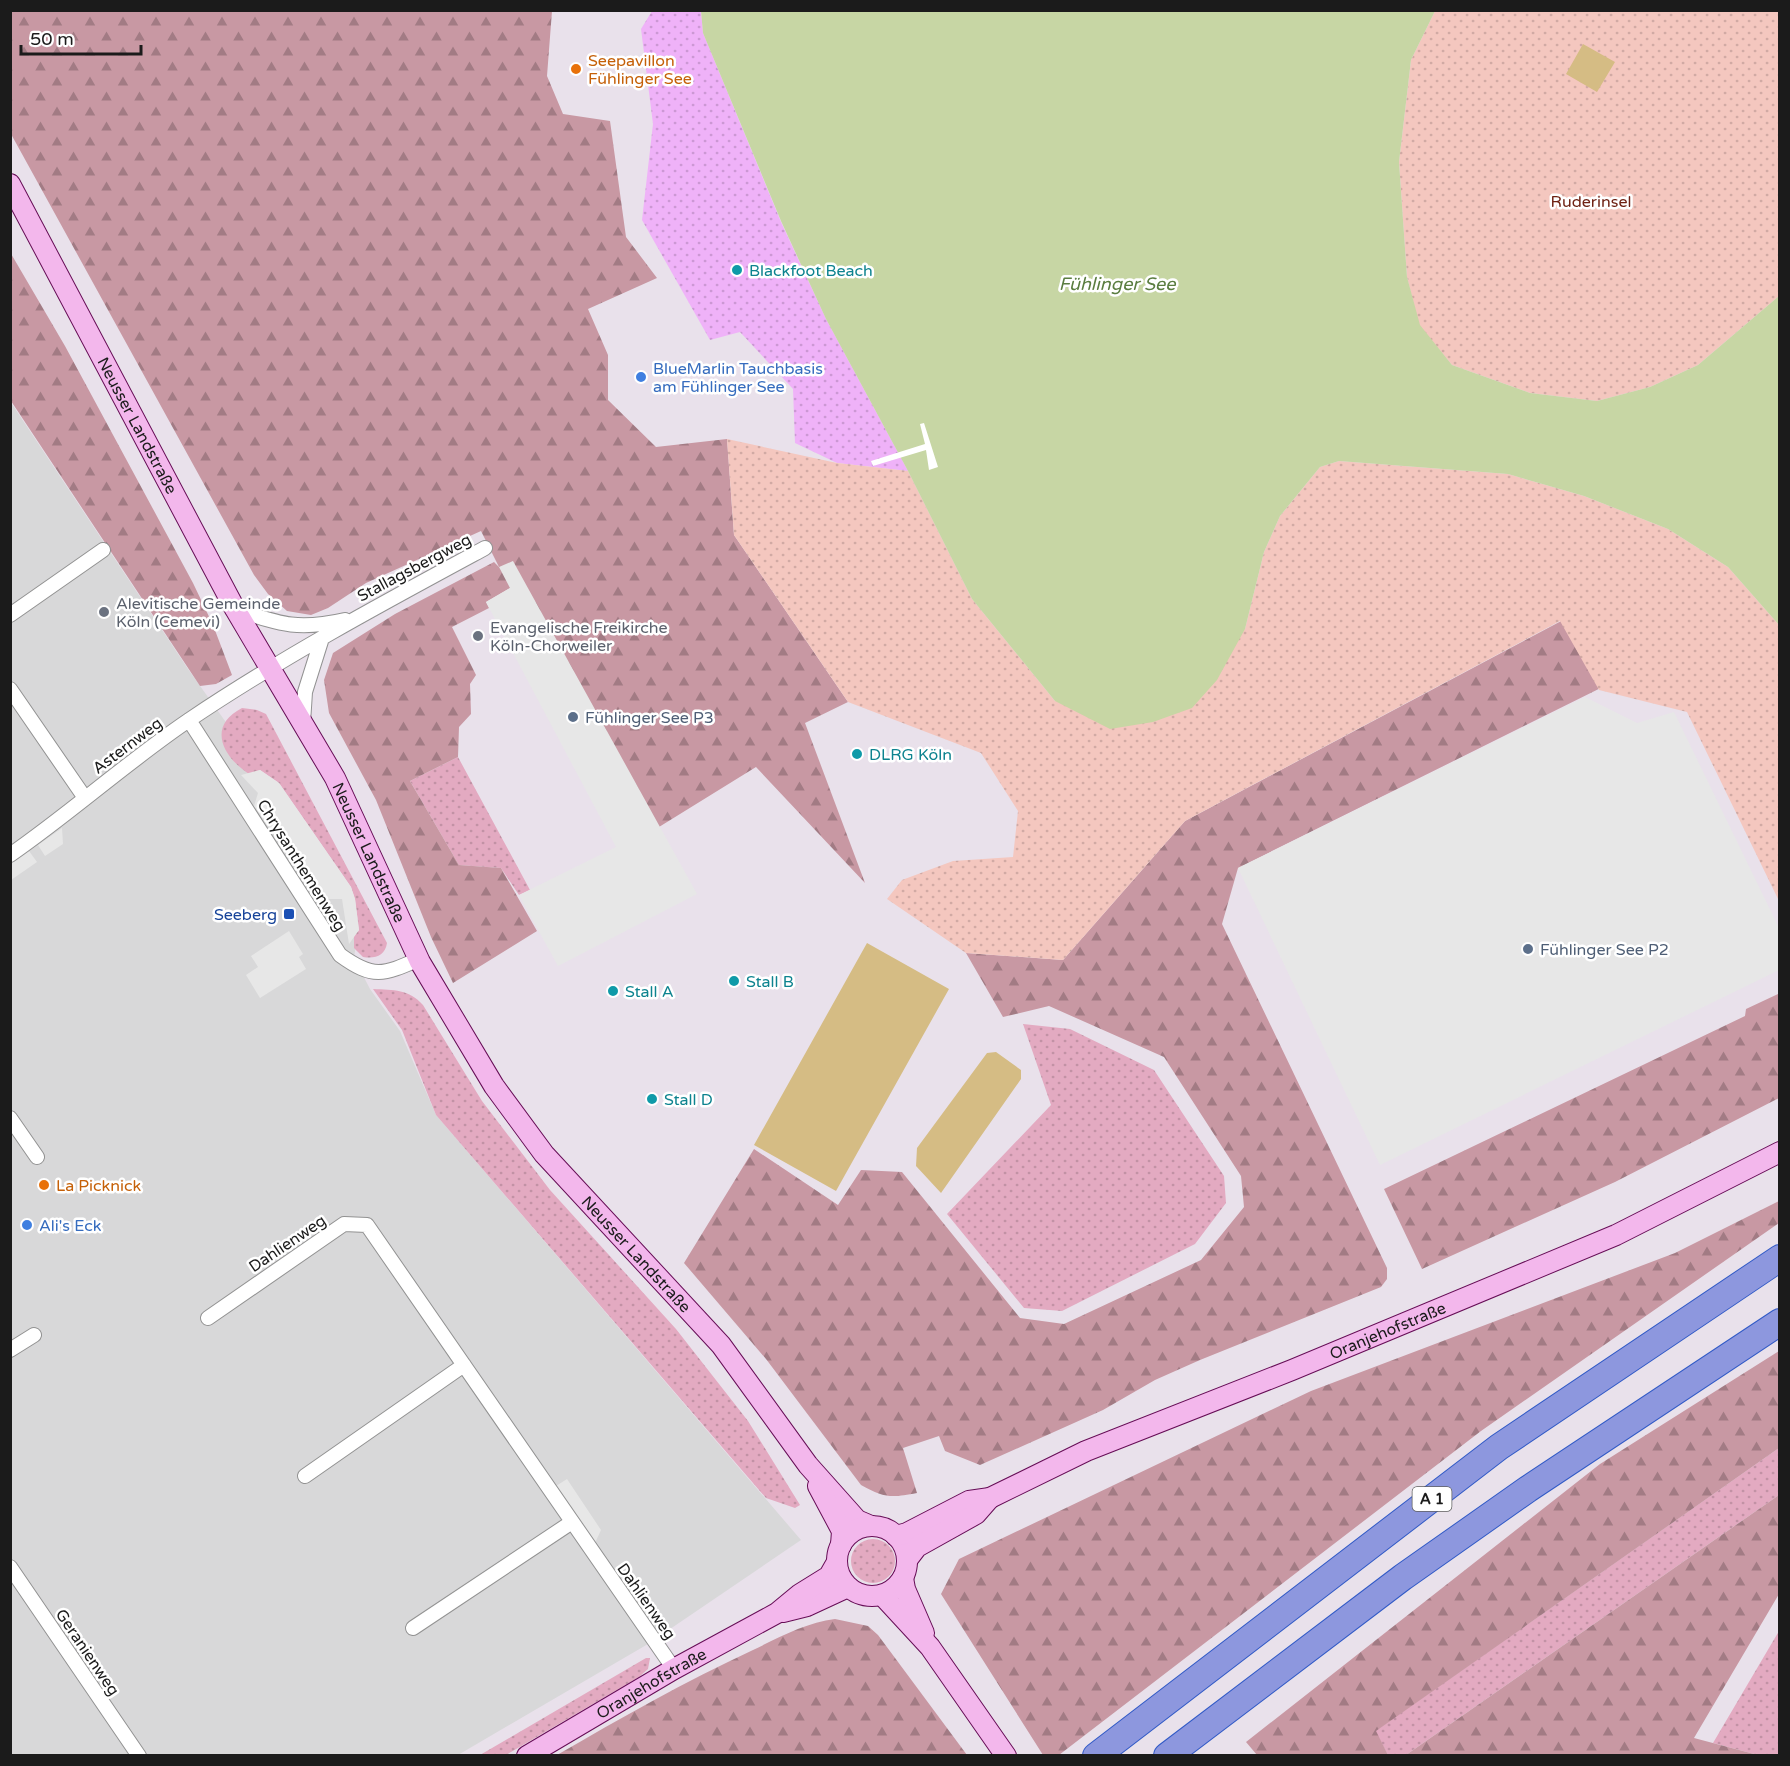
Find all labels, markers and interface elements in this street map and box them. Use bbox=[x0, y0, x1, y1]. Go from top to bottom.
scale bar bbox=[21, 18, 141, 56]
text: 50 m bbox=[30, 28, 74, 50]
place label: Seepavillon Fühlinger See bbox=[588, 51, 692, 89]
marker: Seepavillon Fühlinger See bbox=[569, 62, 583, 76]
park label: Ruderinsel bbox=[1551, 192, 1631, 212]
place label: Blackfoot Beach bbox=[749, 261, 873, 281]
marker: Blackfoot Beach bbox=[730, 263, 744, 277]
water label: Fühlinger See bbox=[1059, 273, 1176, 295]
street label: Neusser Landstraße bbox=[92, 354, 181, 498]
place label: BlueMarlin Tauchbasis am Fühlinger See bbox=[653, 359, 823, 397]
marker: BlueMarlin Tauchbasis am Fühlinger See bbox=[634, 370, 648, 384]
street label: Stallagsbergweg bbox=[354, 529, 475, 606]
place label: Alevitische Gemeinde Köln (Cemevi) bbox=[116, 594, 280, 632]
marker: Alevitische Gemeinde Köln (Cemevi) bbox=[97, 605, 111, 619]
place label: Evangelische Freikirche Köln-Chorweiler bbox=[490, 618, 668, 656]
marker: Evangelische Freikirche Köln-Chorweiler bbox=[471, 629, 485, 643]
place label: Fühlinger See P3 bbox=[585, 708, 714, 728]
marker: Fühlinger See P3 bbox=[566, 710, 580, 724]
street label: Asternweg bbox=[89, 713, 166, 778]
place label: DLRG Köln bbox=[869, 745, 952, 765]
marker: DLRG Köln bbox=[850, 747, 864, 761]
street label: Neusser Landstraße bbox=[327, 779, 409, 926]
street label: Chrysanthemenweg bbox=[252, 796, 350, 935]
place label: Seeberg bbox=[214, 905, 277, 925]
marker: Seeberg bbox=[282, 907, 296, 921]
place label: Fühlinger See P2 bbox=[1540, 940, 1669, 960]
marker: Fühlinger See P2 bbox=[1521, 942, 1535, 956]
place label: Stall B bbox=[746, 972, 794, 992]
marker: Stall B bbox=[727, 974, 741, 988]
place label: Stall A bbox=[625, 982, 674, 1002]
marker: Stall A bbox=[606, 984, 620, 998]
place label: Stall D bbox=[664, 1090, 713, 1110]
marker: Stall D bbox=[645, 1092, 659, 1106]
place label: La Picknick bbox=[56, 1176, 141, 1196]
marker: La Picknick bbox=[37, 1178, 51, 1192]
street label: Neusser Landstraße bbox=[577, 1192, 695, 1317]
street label: Dahlienweg bbox=[245, 1211, 330, 1277]
place label: Ali's Eck bbox=[39, 1216, 102, 1236]
marker: Ali's Eck bbox=[20, 1218, 34, 1232]
street label: Oranjehofstraße bbox=[1327, 1298, 1449, 1364]
road number: A 1 bbox=[1412, 1487, 1452, 1511]
street label: Dahlienweg bbox=[612, 1559, 680, 1644]
street label: Geranienweg bbox=[51, 1605, 124, 1700]
street label: Oranjehofstraße bbox=[593, 1644, 710, 1724]

